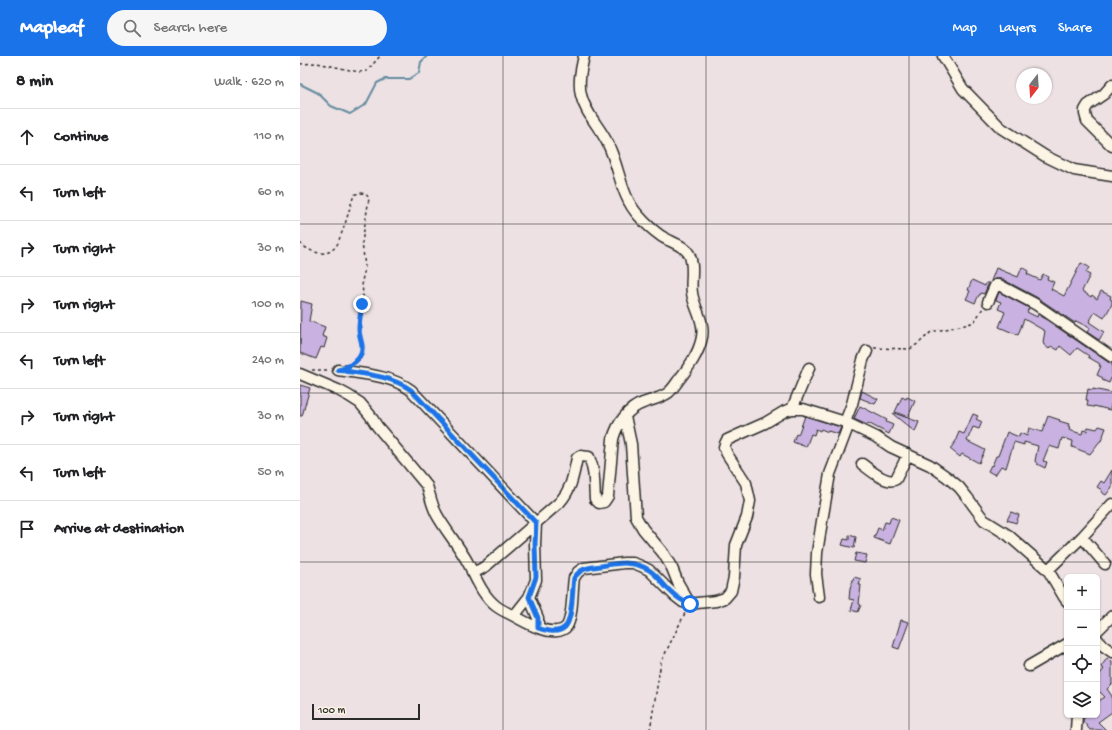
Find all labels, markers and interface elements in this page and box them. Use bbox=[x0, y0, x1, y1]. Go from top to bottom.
search box bbox=[107, 10, 387, 46]
text: Mapleaf bbox=[20, 17, 83, 40]
icon: search bbox=[121, 17, 143, 39]
text: Search here bbox=[153, 19, 227, 37]
text: Map bbox=[953, 20, 977, 37]
text: Layers bbox=[999, 20, 1036, 37]
text: Share bbox=[1058, 20, 1092, 37]
north arrow bbox=[1016, 68, 1052, 104]
text: 8 min bbox=[16, 72, 53, 92]
text: Walk · 620 m bbox=[214, 75, 284, 90]
icon: ahead bbox=[16, 126, 38, 148]
text: Continue bbox=[54, 128, 108, 146]
text: 110 m bbox=[254, 129, 284, 144]
icon: left bbox=[16, 182, 38, 204]
text: Turn left bbox=[54, 184, 105, 202]
text: 60 m bbox=[258, 185, 284, 200]
icon: right bbox=[16, 238, 38, 260]
text: Turn right bbox=[54, 240, 114, 258]
text: 30 m bbox=[258, 241, 284, 256]
icon: right bbox=[16, 294, 38, 316]
route end bbox=[353, 295, 371, 313]
text: Turn right bbox=[54, 296, 114, 314]
text: 100 m bbox=[252, 297, 284, 312]
icon: left bbox=[16, 350, 38, 372]
text: Turn left bbox=[54, 352, 105, 370]
text: 240 m bbox=[252, 353, 284, 368]
icon: right bbox=[16, 406, 38, 428]
text: Turn right bbox=[54, 408, 114, 426]
text: 30 m bbox=[258, 409, 284, 424]
icon: left bbox=[16, 462, 38, 484]
text: Turn left bbox=[54, 464, 105, 482]
text: 50 m bbox=[257, 465, 284, 480]
icon: arrive bbox=[16, 518, 38, 540]
text: Arrive at destination bbox=[54, 520, 184, 538]
map controls bbox=[1064, 574, 1100, 718]
button: + bbox=[1064, 574, 1100, 610]
route start bbox=[681, 595, 699, 613]
button: − bbox=[1064, 610, 1100, 646]
button: locate bbox=[1064, 646, 1100, 682]
button: layers bbox=[1064, 682, 1100, 718]
scale bar bbox=[312, 702, 420, 721]
text: 100 m bbox=[318, 705, 345, 717]

